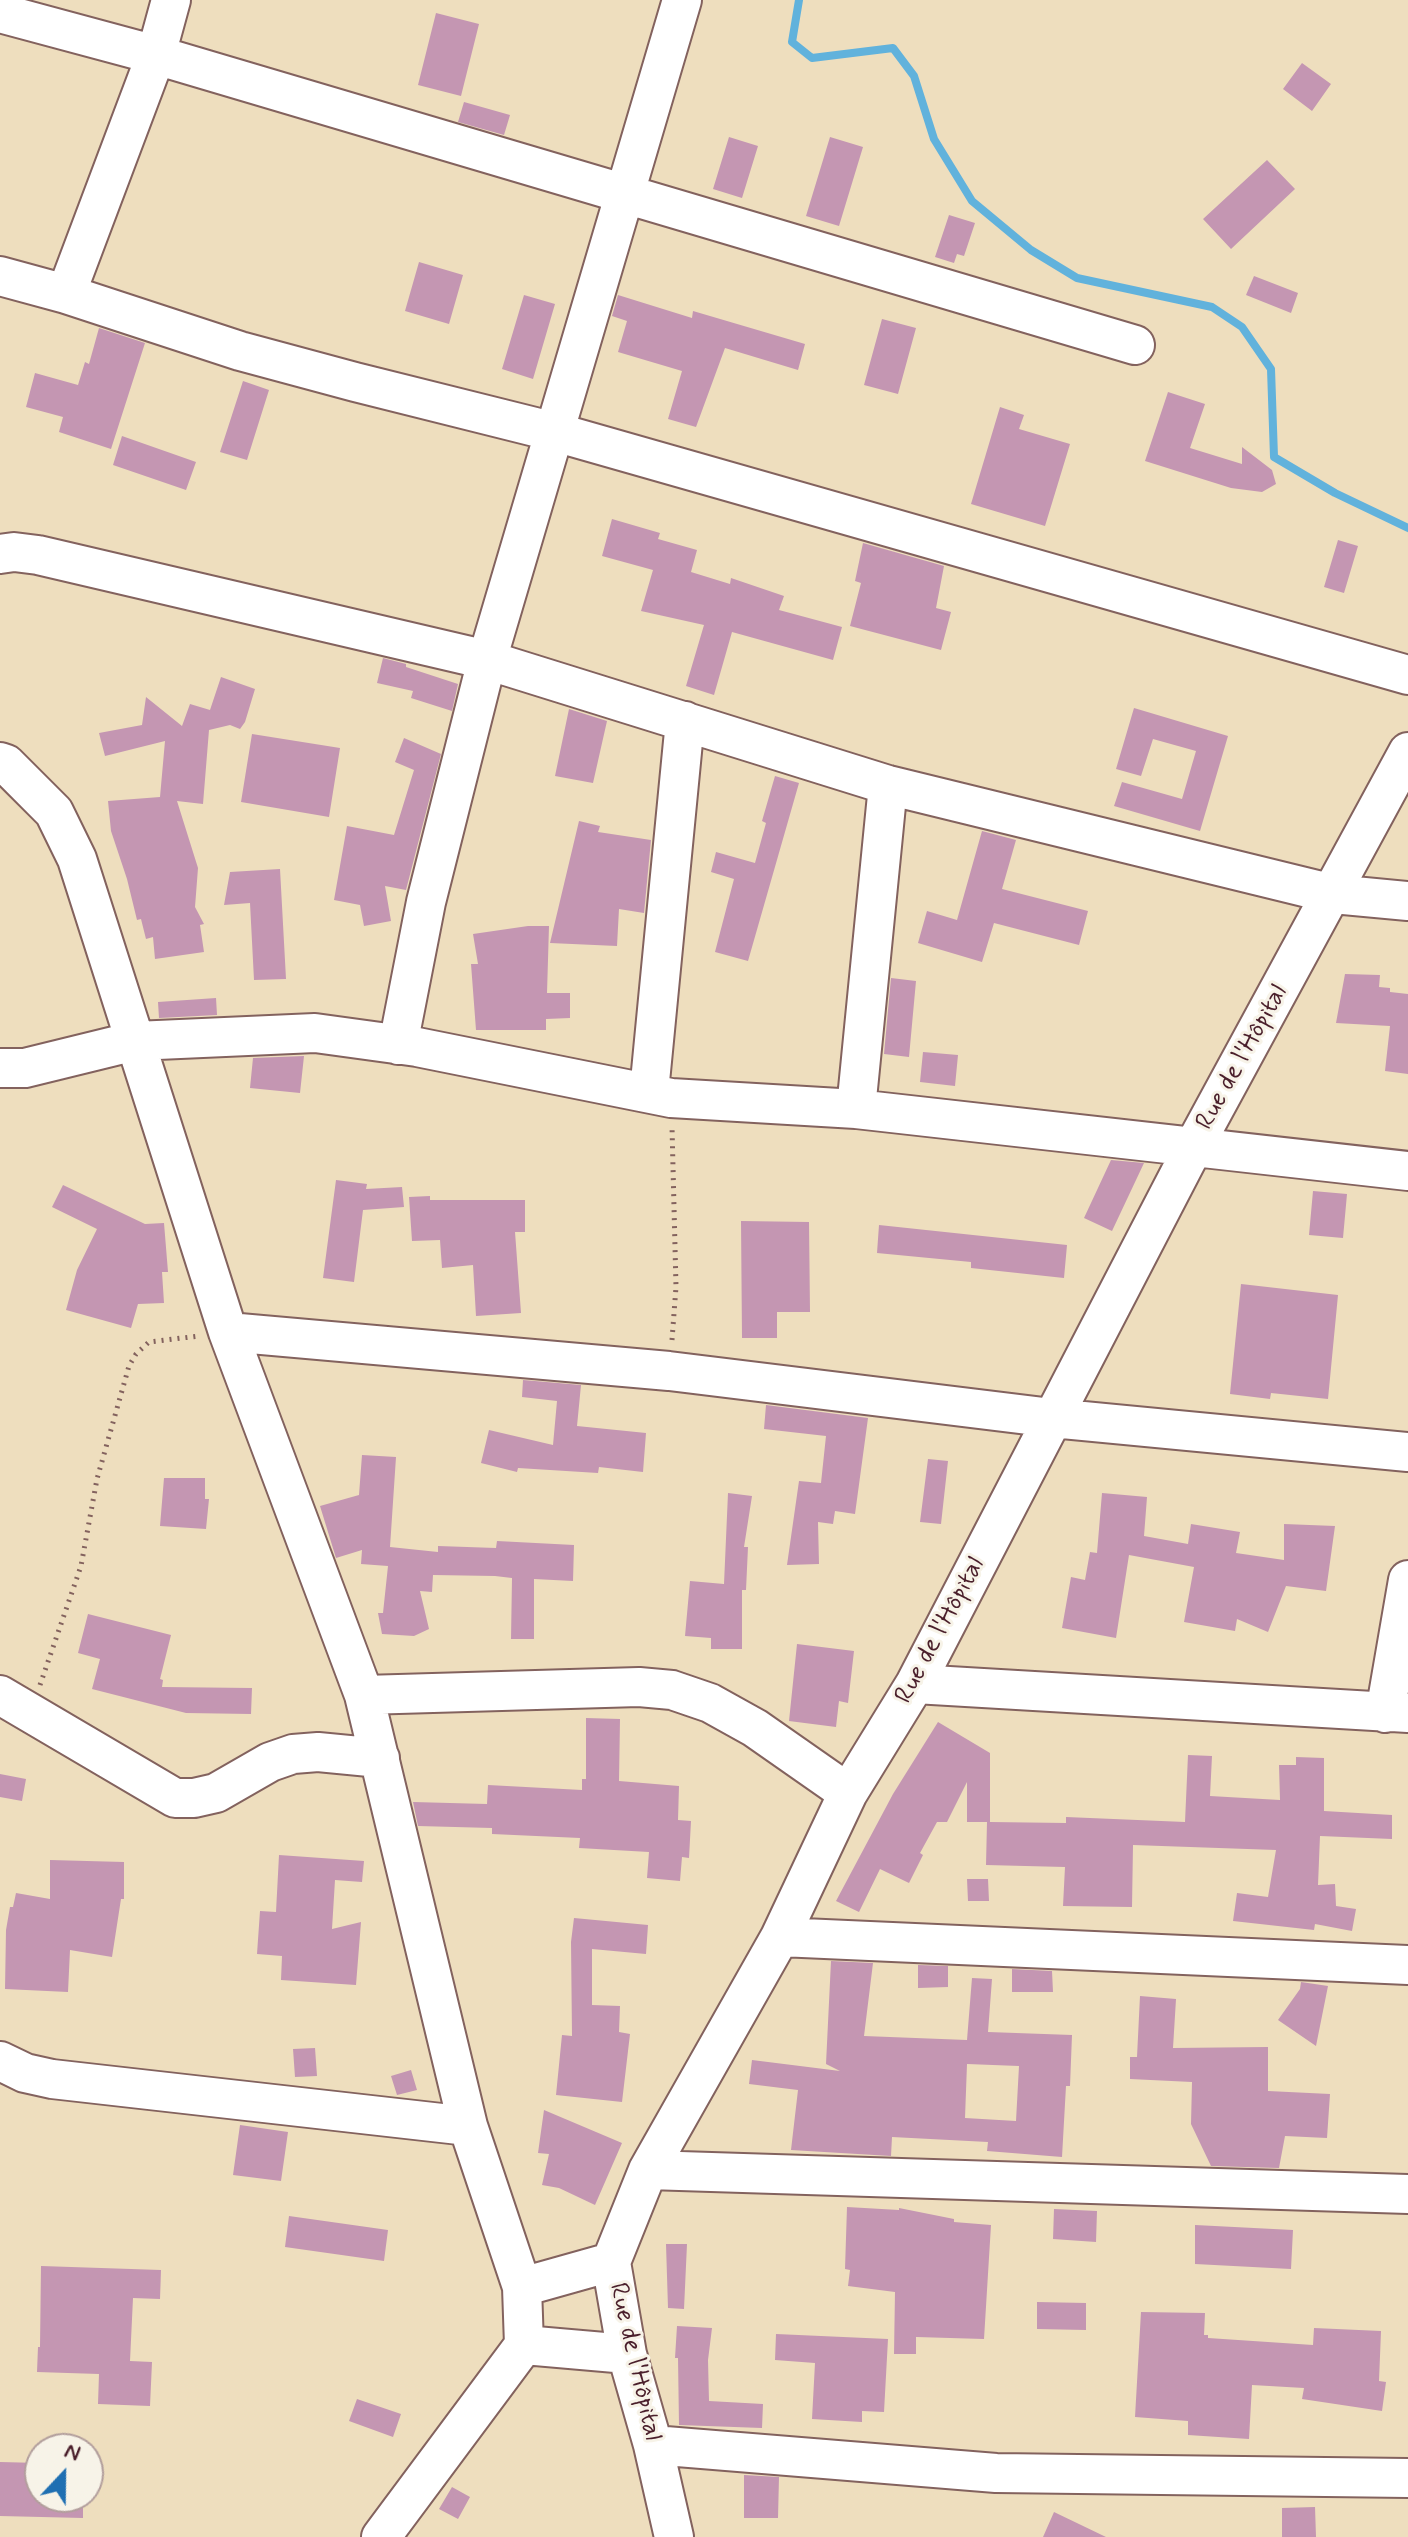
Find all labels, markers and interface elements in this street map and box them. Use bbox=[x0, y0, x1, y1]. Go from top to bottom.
street label: Rue de l'Hôpital bbox=[1190, 980, 1296, 1136]
street label: Rue de l'Hôpital bbox=[889, 1553, 993, 1709]
street label: Rue de l'Hôpital bbox=[601, 2280, 667, 2444]
north arrow bbox=[24, 2433, 104, 2513]
text: N bbox=[60, 2437, 84, 2468]

